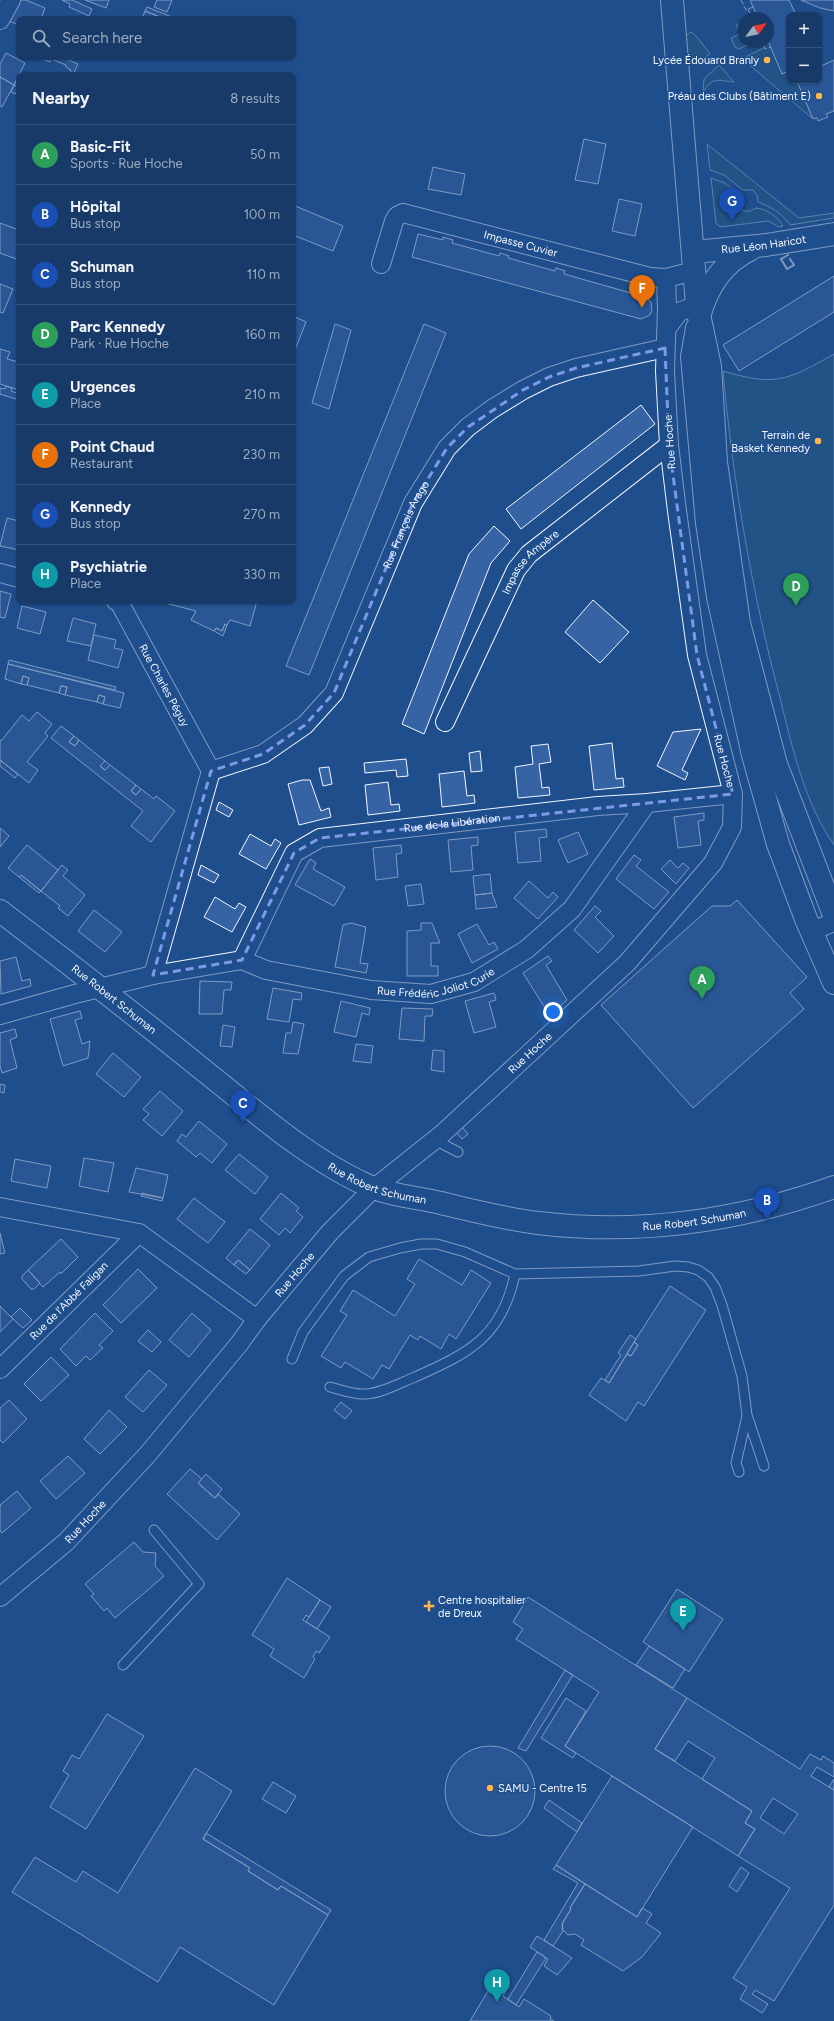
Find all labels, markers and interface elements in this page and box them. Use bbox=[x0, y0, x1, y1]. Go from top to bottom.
north arrow bbox=[738, 12, 774, 48]
map controls bbox=[786, 12, 822, 84]
button: + bbox=[786, 12, 822, 48]
search box bbox=[16, 16, 296, 60]
icon: search bbox=[30, 27, 52, 49]
text: Search here bbox=[62, 29, 142, 47]
button: − bbox=[786, 48, 822, 84]
place label: Lycée Édouard Branly bbox=[653, 54, 759, 67]
marker: Lycée Édouard Branly bbox=[762, 55, 772, 65]
text: Nearby bbox=[32, 88, 90, 108]
place label: Préau des Clubs (Bâtiment E) bbox=[668, 90, 811, 103]
text: 8 results bbox=[230, 91, 280, 106]
marker: Préau des Clubs (Bâtiment E) bbox=[814, 91, 824, 101]
text: Basic-Fit bbox=[70, 138, 131, 156]
text: A bbox=[40, 147, 50, 162]
text: 50 m bbox=[250, 147, 280, 162]
text: Sports · Rue Hoche bbox=[70, 156, 183, 171]
pin: G bbox=[719, 188, 745, 221]
text: Hôpital bbox=[70, 198, 121, 216]
text: B bbox=[41, 207, 49, 222]
text: 100 m bbox=[244, 207, 280, 222]
text: Bus stop bbox=[70, 216, 121, 231]
street label: Impasse Cuvier bbox=[482, 228, 559, 259]
street label: Rue Léon Haricot bbox=[721, 232, 807, 256]
text: Schuman bbox=[70, 258, 134, 276]
text: C bbox=[40, 267, 50, 282]
text: 110 m bbox=[247, 267, 280, 282]
pin: F bbox=[629, 275, 655, 308]
text: Bus stop bbox=[70, 276, 121, 291]
text: Parc Kennedy bbox=[70, 318, 165, 336]
text: D bbox=[40, 327, 50, 342]
text: 160 m bbox=[245, 327, 280, 342]
text: Park · Rue Hoche bbox=[70, 336, 169, 351]
text: Urgences bbox=[70, 378, 136, 396]
text: E bbox=[41, 387, 49, 402]
text: 210 m bbox=[245, 387, 280, 402]
text: Place bbox=[70, 396, 101, 411]
street label: Rue Hoche bbox=[662, 414, 678, 470]
place label: Terrain de Basket Kennedy bbox=[731, 429, 810, 455]
marker: Terrain de Basket Kennedy bbox=[813, 436, 823, 446]
text: Point Chaud bbox=[70, 438, 155, 456]
text: F bbox=[41, 447, 49, 462]
text: 230 m bbox=[243, 447, 280, 462]
text: Restaurant bbox=[70, 456, 133, 471]
street label: Rue François Arago bbox=[380, 478, 432, 571]
text: Kennedy bbox=[70, 498, 131, 516]
text: G bbox=[40, 507, 50, 522]
text: 270 m bbox=[243, 507, 280, 522]
text: Bus stop bbox=[70, 516, 121, 531]
street label: Impasse Ampère bbox=[499, 527, 561, 596]
text: Psychiatrie bbox=[70, 558, 147, 576]
text: H bbox=[40, 567, 50, 582]
text: 330 m bbox=[243, 567, 280, 582]
pin: D bbox=[783, 573, 809, 606]
text: Place bbox=[70, 576, 101, 591]
street label: Rue Charles Péguy bbox=[137, 642, 192, 729]
street label: Rue Hoche bbox=[711, 733, 737, 789]
street label: Rue de la Libération bbox=[403, 811, 501, 835]
street label: Rue Robert Schuman bbox=[69, 962, 159, 1036]
street label: Rue Frédéric Joliot Curie bbox=[376, 964, 497, 1000]
pin: A bbox=[689, 966, 715, 999]
your location bbox=[543, 1002, 563, 1022]
street label: Rue Hoche bbox=[505, 1030, 554, 1076]
pin: C bbox=[230, 1090, 256, 1123]
street label: Rue Robert Schuman bbox=[326, 1160, 428, 1206]
pin: B bbox=[754, 1187, 780, 1220]
street label: Rue Robert Schuman bbox=[642, 1206, 747, 1233]
street label: Rue Hoche bbox=[272, 1249, 317, 1299]
street label: Rue de l'Abbé Faligan bbox=[27, 1259, 111, 1343]
street label: Rue Hoche bbox=[62, 1497, 108, 1546]
place label: Centre hospitalier de Dreux bbox=[438, 1594, 526, 1620]
pin: E bbox=[670, 1598, 696, 1631]
marker: Centre hospitalier de Dreux bbox=[423, 1600, 435, 1612]
place label: SAMU - Centre 15 bbox=[498, 1782, 587, 1795]
marker: SAMU - Centre 15 bbox=[485, 1783, 495, 1793]
pin: H bbox=[484, 1969, 510, 2002]

